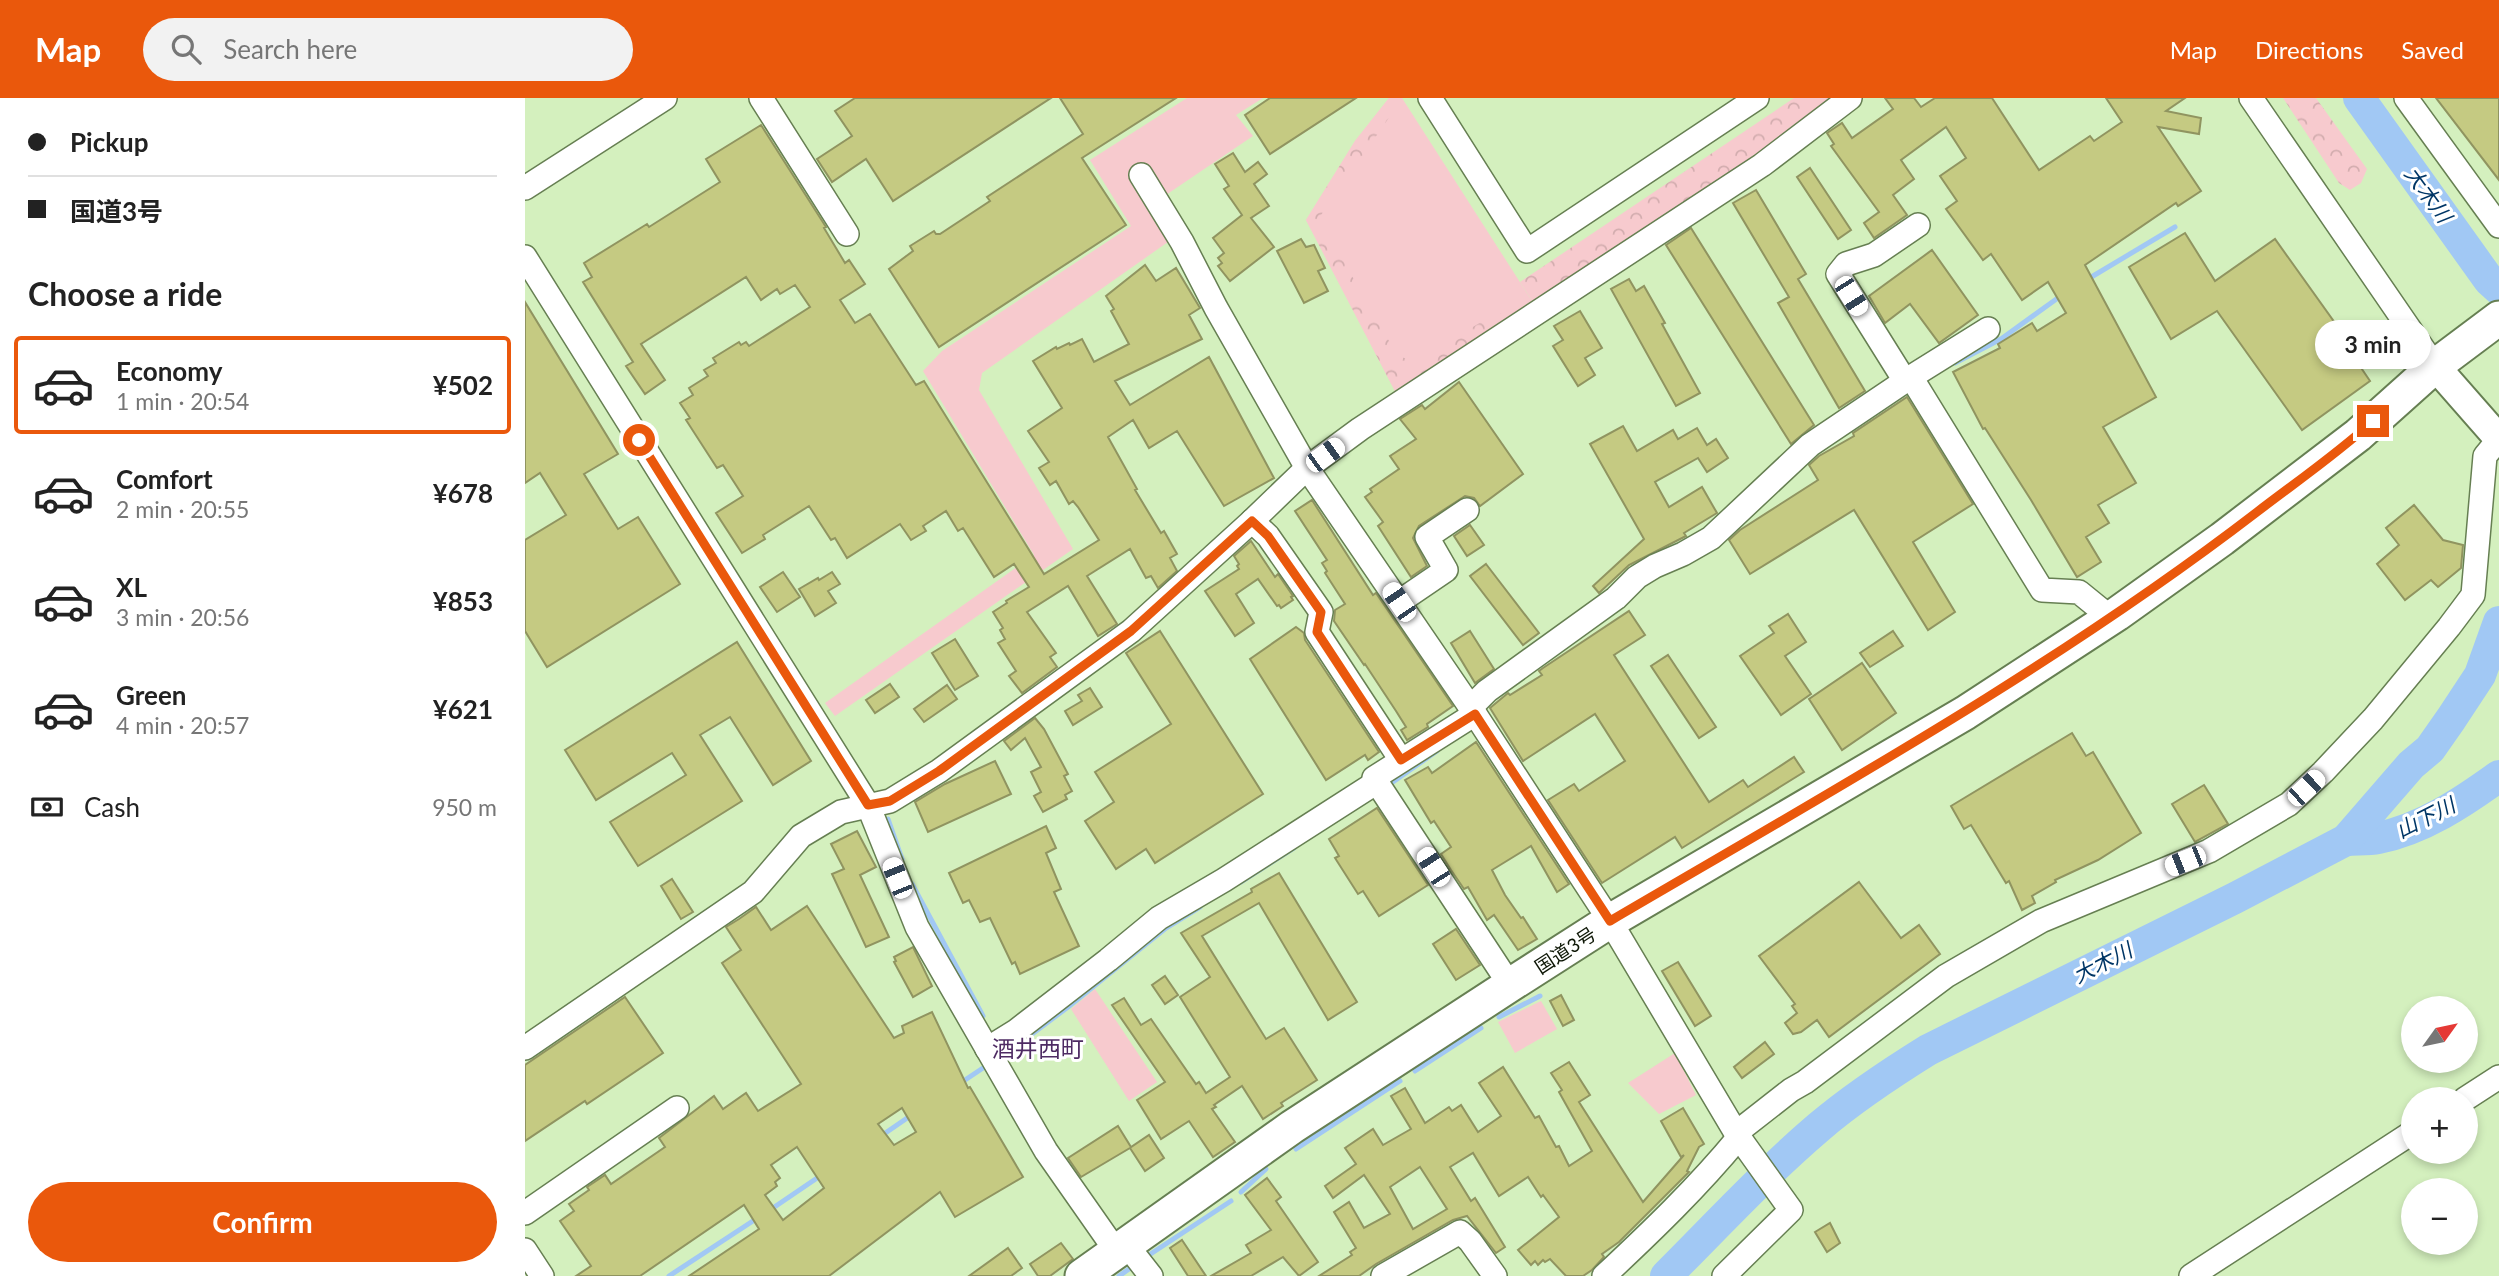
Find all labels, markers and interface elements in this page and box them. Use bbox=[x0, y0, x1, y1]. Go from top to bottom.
search box bbox=[143, 18, 633, 81]
text: Map bbox=[35, 29, 101, 69]
icon: search bbox=[167, 30, 205, 68]
text: Search here bbox=[223, 33, 357, 65]
text: Map bbox=[2170, 35, 2217, 64]
text: Directions bbox=[2255, 35, 2363, 64]
text: Saved bbox=[2401, 35, 2464, 64]
text: Pickup bbox=[70, 126, 149, 158]
water label: 大木川 bbox=[2400, 161, 2459, 228]
text: 国道3号 bbox=[70, 195, 163, 227]
car bbox=[1831, 273, 1872, 319]
text: Choose a ride bbox=[28, 274, 222, 313]
callout: 3 min bbox=[2315, 320, 2431, 368]
text: 3 min bbox=[2344, 330, 2402, 358]
icon: car bbox=[32, 354, 95, 417]
text: Economy bbox=[116, 355, 222, 387]
text: ¥502 bbox=[433, 369, 493, 401]
text: 1 min · 20:54 bbox=[116, 387, 249, 415]
route end bbox=[2357, 405, 2389, 437]
route start bbox=[623, 424, 655, 456]
car bbox=[1302, 434, 1349, 476]
icon: car bbox=[32, 462, 95, 525]
text: Comfort bbox=[116, 463, 213, 495]
text: ¥678 bbox=[433, 477, 493, 509]
text: 2 min · 20:55 bbox=[116, 495, 249, 523]
icon: car bbox=[32, 570, 95, 633]
text: XL bbox=[116, 571, 147, 603]
car bbox=[1379, 579, 1420, 625]
text: ¥853 bbox=[433, 585, 493, 617]
text: 3 min · 20:56 bbox=[116, 603, 249, 631]
icon: car bbox=[32, 678, 95, 741]
text: Green bbox=[116, 679, 186, 711]
text: ¥621 bbox=[433, 693, 493, 725]
text: 4 min · 20:57 bbox=[116, 711, 249, 739]
car bbox=[2284, 766, 2329, 810]
icon: cash bbox=[28, 788, 66, 826]
text: Cash bbox=[84, 791, 140, 823]
water label: 山下川 bbox=[2391, 791, 2461, 842]
text: 950 m bbox=[432, 793, 497, 821]
car bbox=[2162, 843, 2209, 879]
car bbox=[1413, 844, 1454, 890]
car bbox=[880, 855, 915, 901]
street label: 国道3号 bbox=[1530, 922, 1600, 978]
water label: 大木川 bbox=[2068, 936, 2138, 987]
north arrow bbox=[2401, 996, 2478, 1073]
map controls bbox=[2401, 996, 2478, 1255]
district label: 酒井西町 bbox=[992, 1034, 1084, 1062]
button: + bbox=[2401, 1087, 2478, 1164]
button: − bbox=[2401, 1178, 2478, 1255]
button: Confirm bbox=[28, 1182, 497, 1262]

